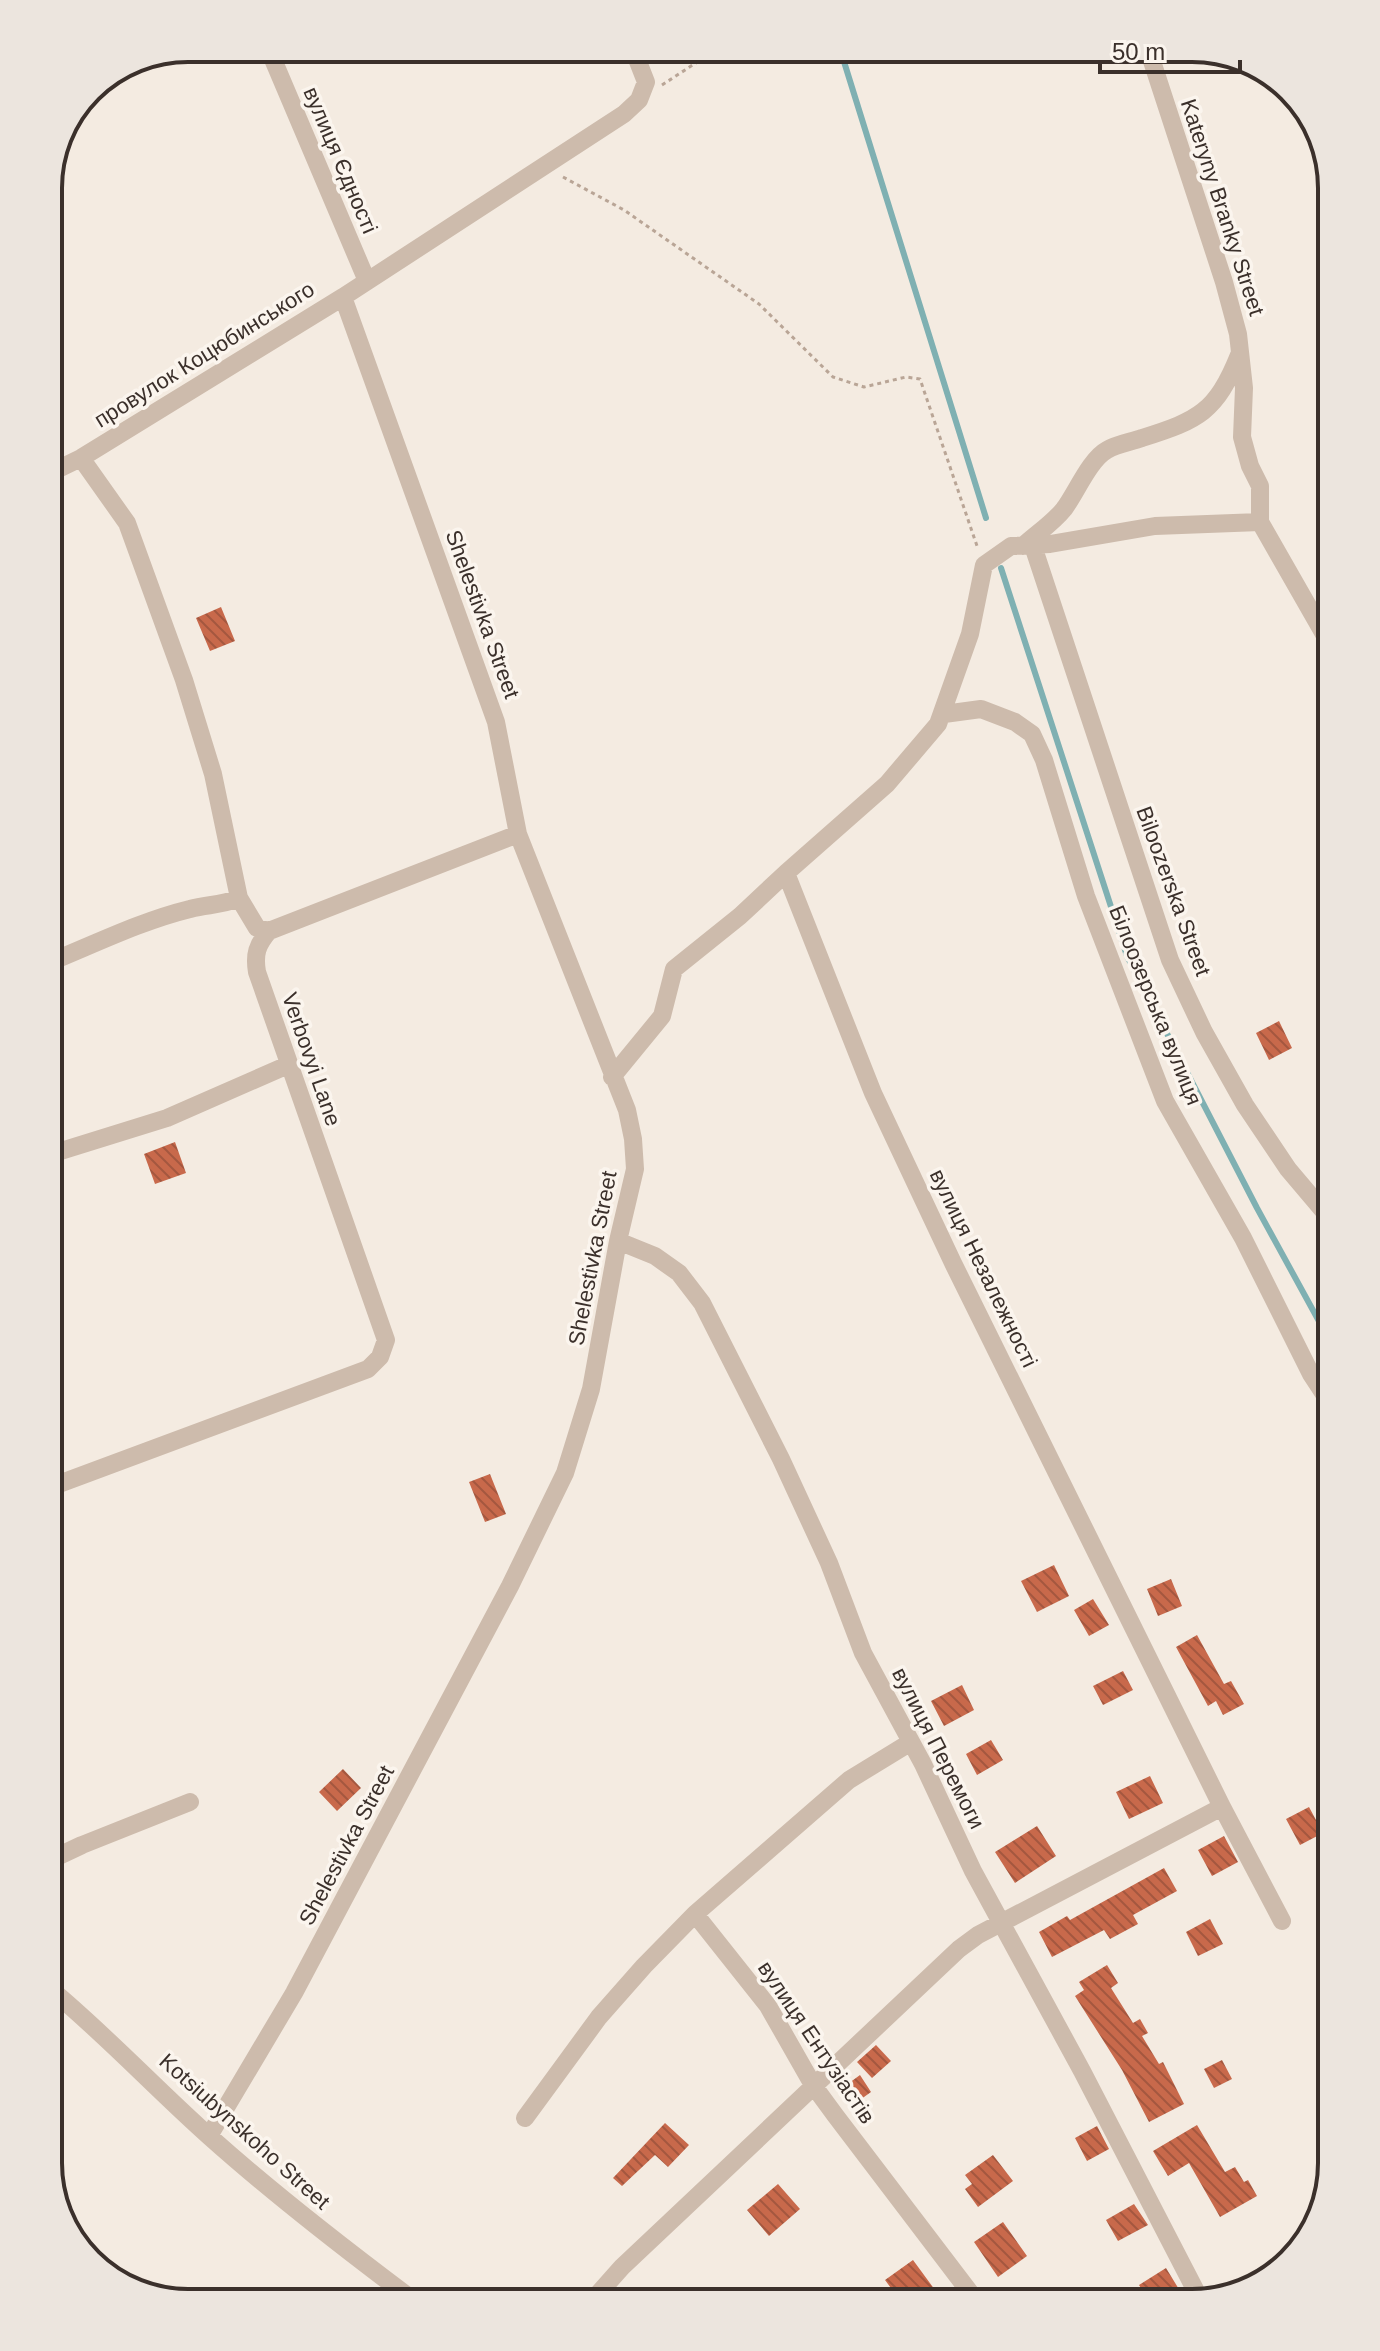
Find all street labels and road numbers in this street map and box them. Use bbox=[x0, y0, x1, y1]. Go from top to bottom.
street label: вулиця Єдності bbox=[298, 83, 383, 237]
street label: Kateryny Branky Street bbox=[1176, 96, 1269, 319]
street label: провулок Коцюбинського bbox=[90, 276, 319, 433]
street label: Shelestivka Street bbox=[440, 527, 525, 702]
street label: Biloozerska Street bbox=[1131, 803, 1216, 979]
street label: Білоозерська вулиця bbox=[1104, 902, 1207, 1109]
street label: Verbovyi Lane bbox=[277, 989, 346, 1129]
street label: вулиця Незалежності bbox=[925, 1165, 1042, 1371]
street label: Shelestivka Street bbox=[563, 1169, 622, 1348]
street label: вулиця Перемоги bbox=[887, 1663, 990, 1833]
street label: Shelestivka Street bbox=[294, 1761, 399, 1929]
street label: вулиця Ентузіастів bbox=[753, 1956, 880, 2128]
street label: Kotsiubynskoho Street bbox=[155, 2048, 335, 2214]

